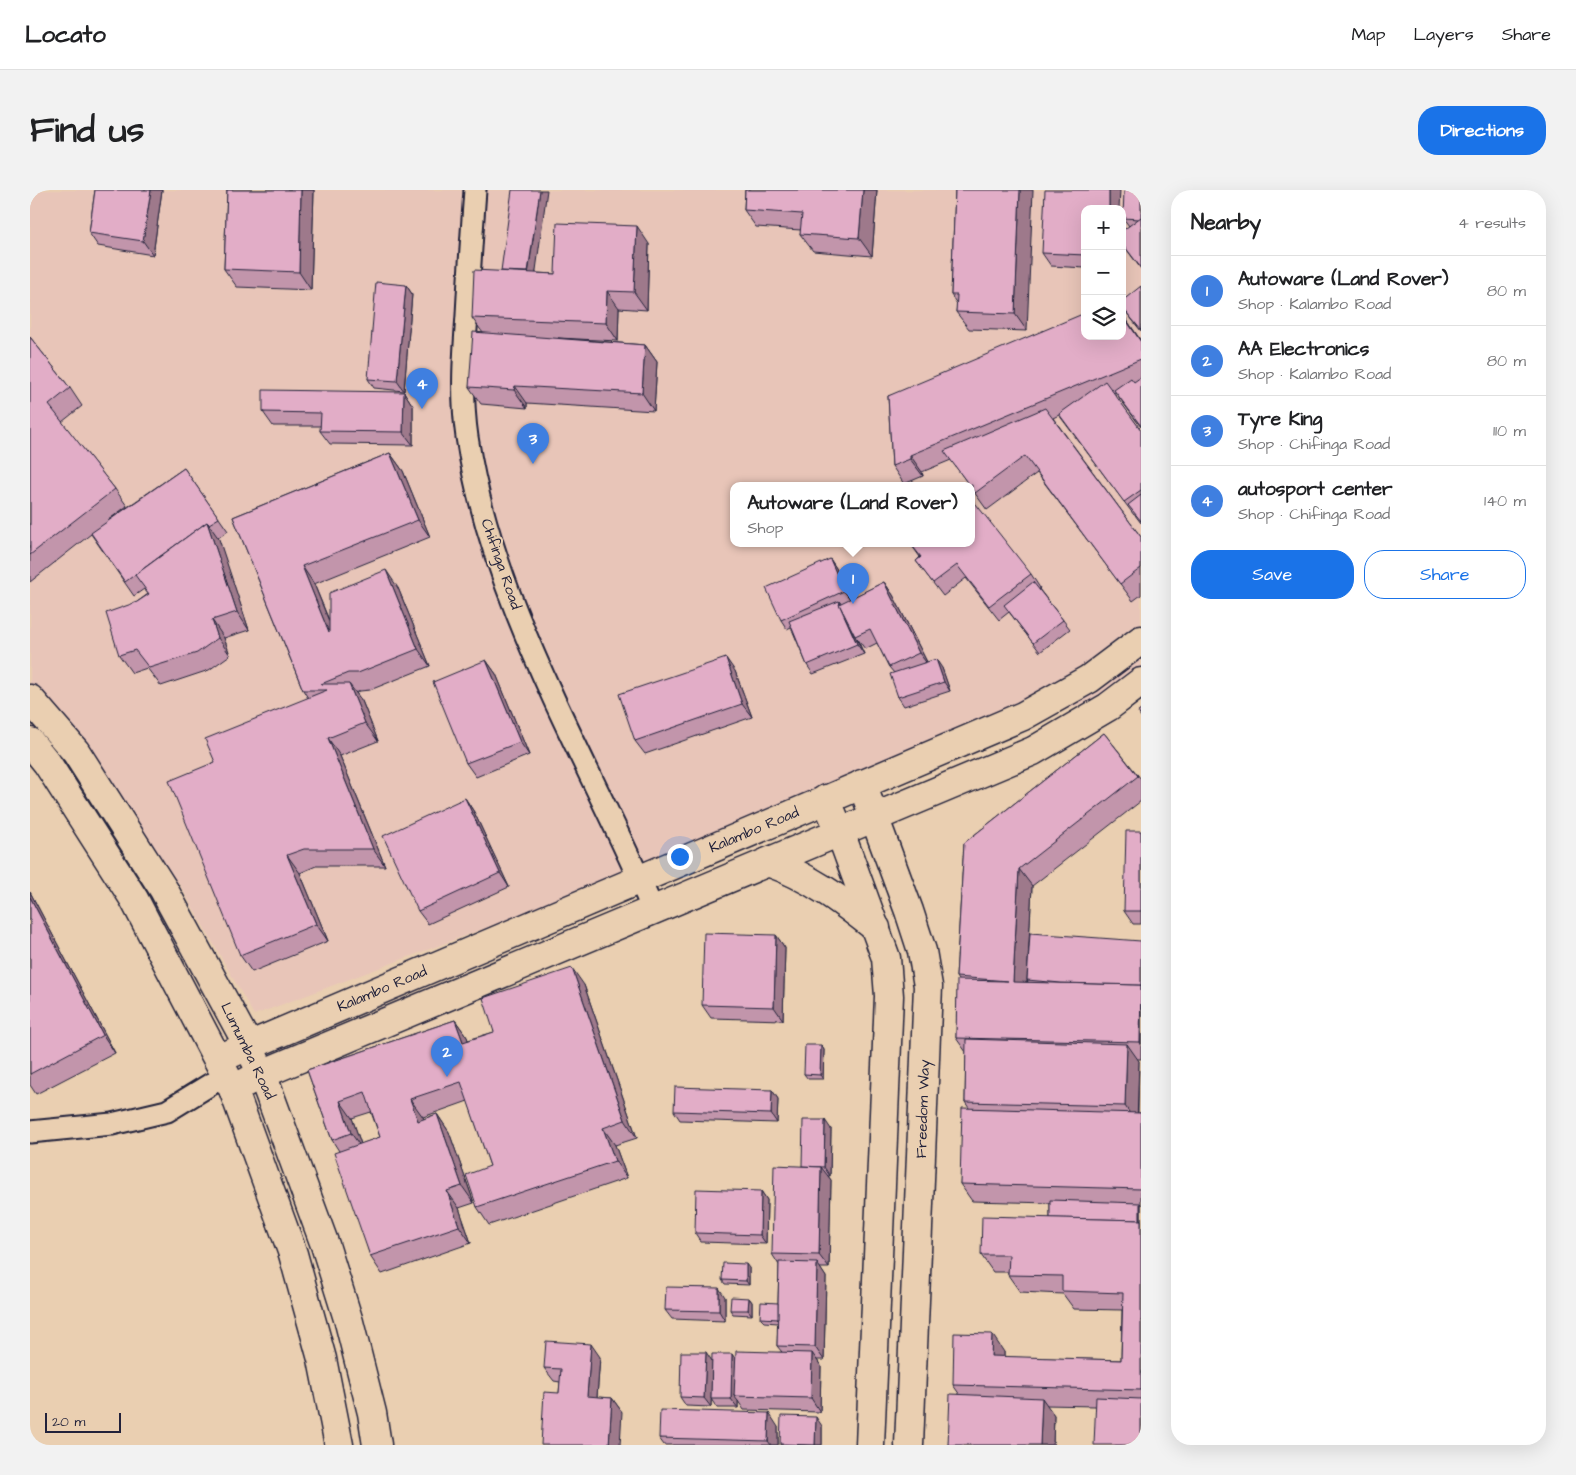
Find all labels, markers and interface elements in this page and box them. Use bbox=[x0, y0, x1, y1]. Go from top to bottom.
text: Locato bbox=[25, 18, 106, 52]
text: Map bbox=[1351, 22, 1385, 47]
text: Layers bbox=[1413, 22, 1474, 47]
text: Share bbox=[1502, 22, 1551, 47]
text: Find us bbox=[30, 106, 144, 155]
button: Directions bbox=[1418, 106, 1546, 155]
map controls bbox=[1081, 205, 1126, 340]
button: + bbox=[1081, 205, 1126, 250]
text: Nearby bbox=[1191, 208, 1261, 237]
text: 4 results bbox=[1458, 212, 1526, 234]
button: − bbox=[1081, 250, 1126, 295]
text: Autoware (Land Rover) bbox=[1238, 266, 1448, 293]
text: 1 bbox=[1206, 280, 1208, 302]
text: 80 m bbox=[1487, 280, 1526, 302]
text: Shop · Kalambo Road bbox=[1238, 293, 1391, 315]
button: layers bbox=[1081, 295, 1126, 340]
text: AA Electronics bbox=[1238, 336, 1369, 363]
text: 2 bbox=[1202, 350, 1212, 372]
text: 80 m bbox=[1487, 350, 1526, 372]
text: Shop · Kalambo Road bbox=[1238, 363, 1391, 385]
pin: 4 bbox=[406, 368, 438, 409]
text: Tyre King bbox=[1238, 406, 1322, 433]
text: 3 bbox=[1203, 420, 1211, 442]
text: 110 m bbox=[1493, 420, 1526, 442]
pin: 3 bbox=[517, 423, 549, 464]
text: Shop · Chifinga Road bbox=[1238, 433, 1390, 455]
text: autosport center bbox=[1238, 476, 1393, 503]
popup bbox=[730, 482, 975, 547]
text: Autoware (Land Rover) bbox=[747, 490, 958, 517]
text: 4 bbox=[1202, 490, 1212, 512]
text: 140 m bbox=[1484, 490, 1526, 512]
text: Shop · Chifinga Road bbox=[1238, 503, 1390, 525]
street label: Chifinga Road bbox=[475, 516, 526, 613]
text: Shop bbox=[747, 517, 783, 539]
button: Save bbox=[1191, 550, 1354, 599]
button: Share bbox=[1364, 550, 1526, 599]
pin: 1 bbox=[837, 563, 869, 604]
street label: Kalambo Road bbox=[706, 802, 802, 858]
your location bbox=[667, 844, 693, 870]
street label: Kalambo Road bbox=[334, 961, 430, 1017]
street label: Lumumba Road bbox=[215, 999, 281, 1103]
pin: 2 bbox=[431, 1036, 463, 1077]
street label: Freedom Way bbox=[911, 1059, 936, 1159]
scale bar bbox=[45, 1410, 121, 1433]
text: 20 m bbox=[52, 1412, 85, 1432]

